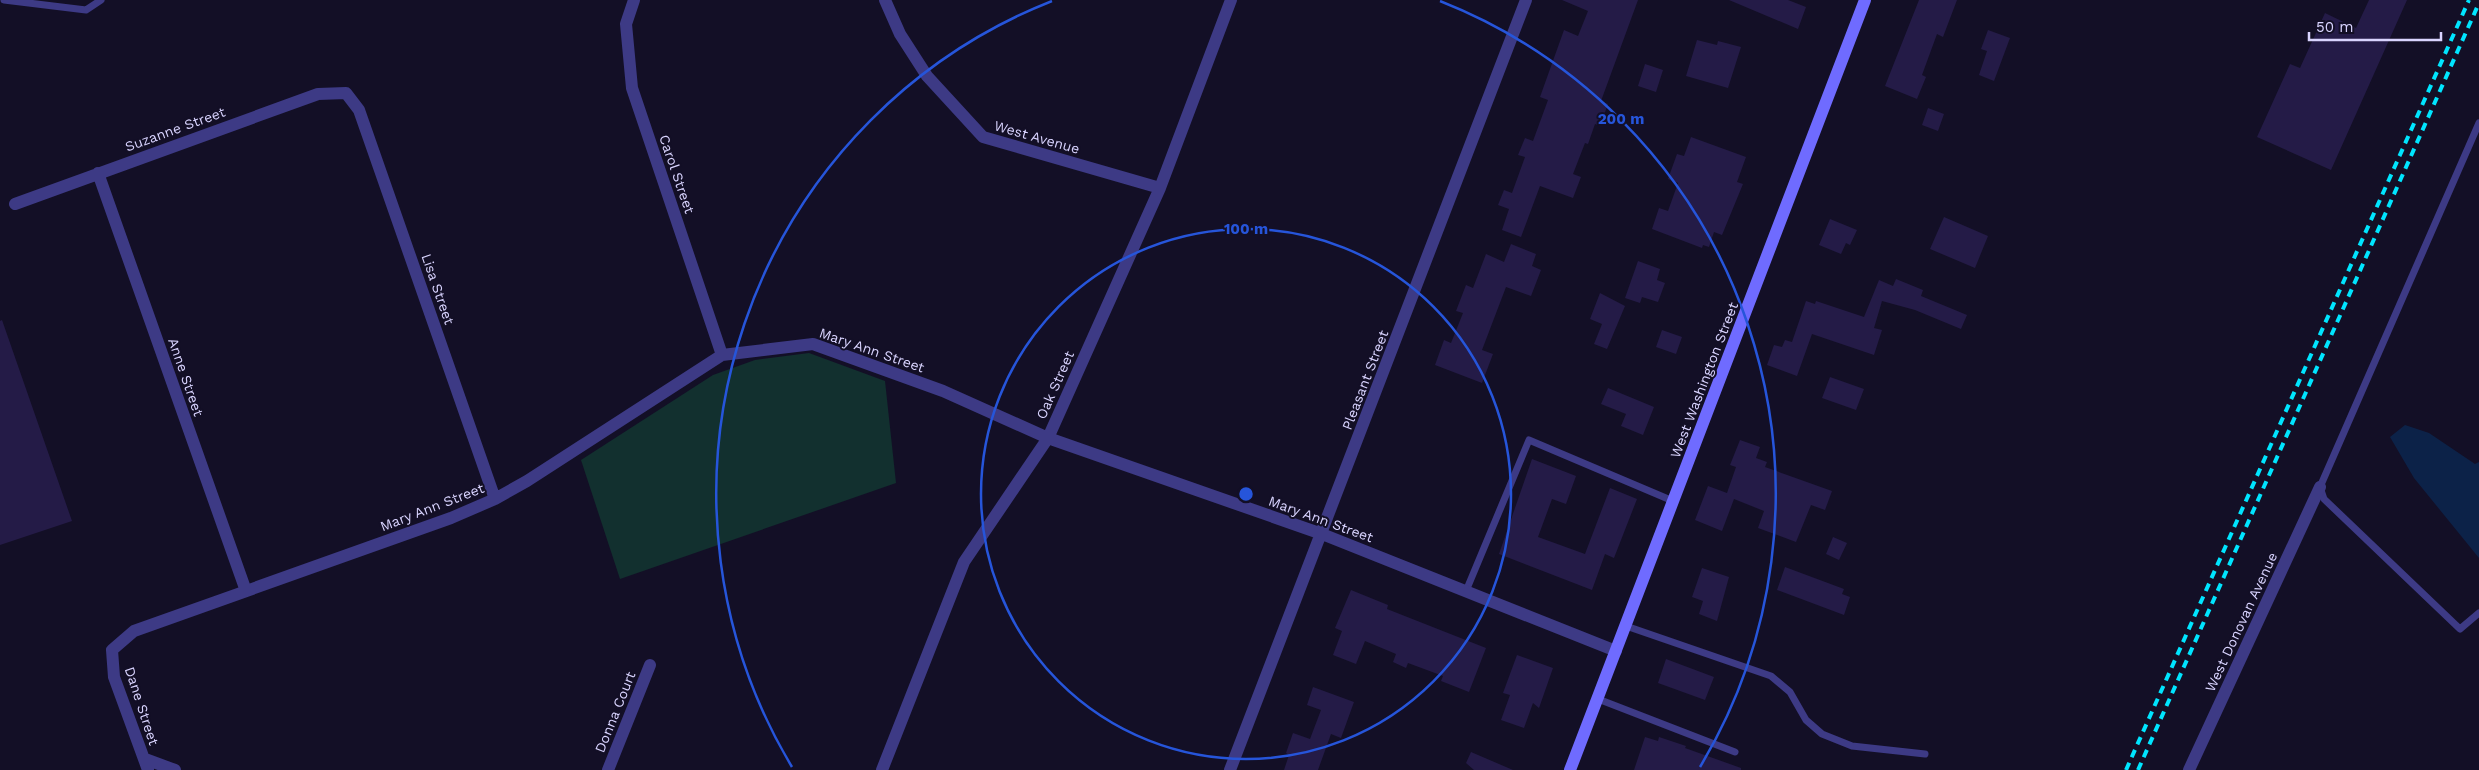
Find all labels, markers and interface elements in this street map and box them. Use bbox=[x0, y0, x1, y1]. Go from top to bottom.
scale bar bbox=[2309, 10, 2442, 42]
text: 50 m bbox=[2316, 18, 2353, 36]
street label: Suzanne Street bbox=[123, 103, 227, 155]
text: 200 m bbox=[1598, 110, 1644, 128]
street label: West Avenue bbox=[992, 117, 1082, 157]
street label: Carol Street bbox=[656, 133, 698, 216]
text: 100 m bbox=[1224, 220, 1268, 238]
street label: Lisa Street bbox=[418, 251, 458, 327]
street label: West Washington Street bbox=[1667, 300, 1741, 460]
street label: Mary Ann Street bbox=[817, 325, 927, 376]
street label: Pleasant Street bbox=[1339, 328, 1391, 432]
street label: Anne Street bbox=[165, 336, 207, 418]
street label: Oak Street bbox=[1033, 348, 1077, 422]
street label: Mary Ann Street bbox=[378, 480, 486, 534]
centre of rings bbox=[1237, 485, 1255, 503]
street label: Mary Ann Street bbox=[1267, 493, 1376, 545]
street label: West Donovan Avenue bbox=[2202, 550, 2280, 694]
street label: Dane Street bbox=[122, 665, 162, 747]
street label: Donna Court bbox=[591, 669, 639, 755]

